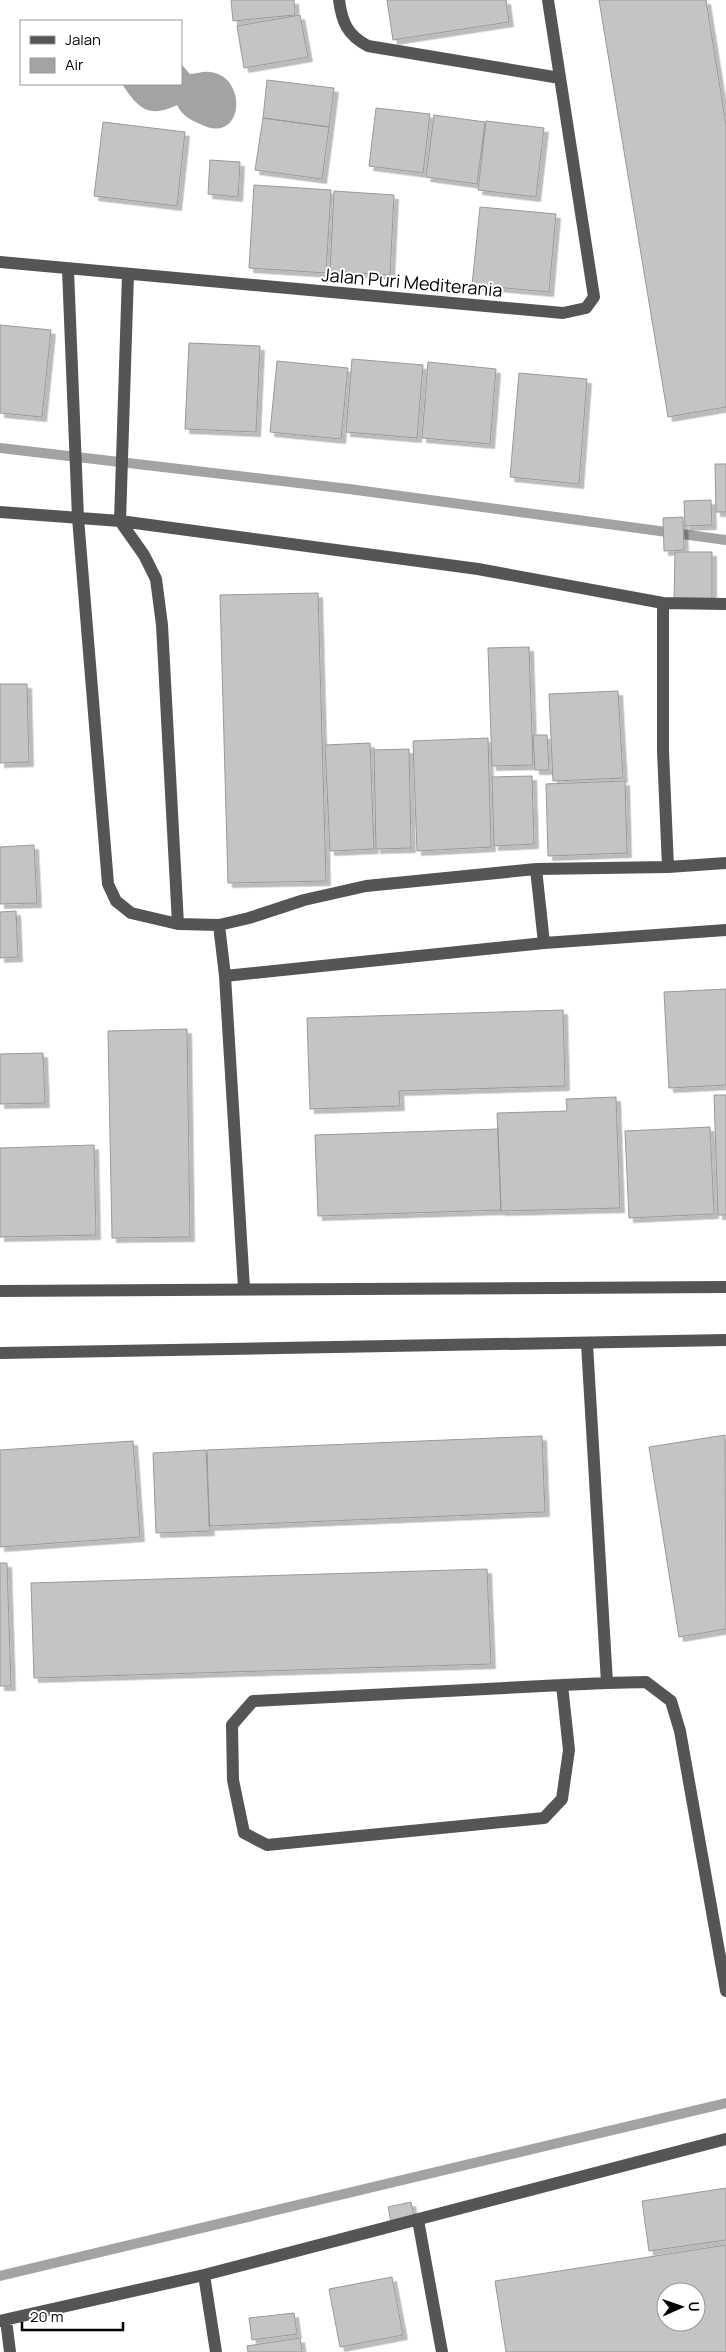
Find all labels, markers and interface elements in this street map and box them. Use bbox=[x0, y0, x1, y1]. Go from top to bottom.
legend bbox=[20, 20, 182, 85]
text: Jalan bbox=[65, 29, 101, 50]
text: Air bbox=[65, 54, 84, 75]
street label: Jalan Puri Mediterania bbox=[320, 262, 504, 302]
north arrow bbox=[656, 2282, 706, 2332]
scale bar bbox=[22, 2300, 124, 2332]
text: U bbox=[685, 2301, 704, 2312]
text: 20 m bbox=[30, 2306, 63, 2327]

